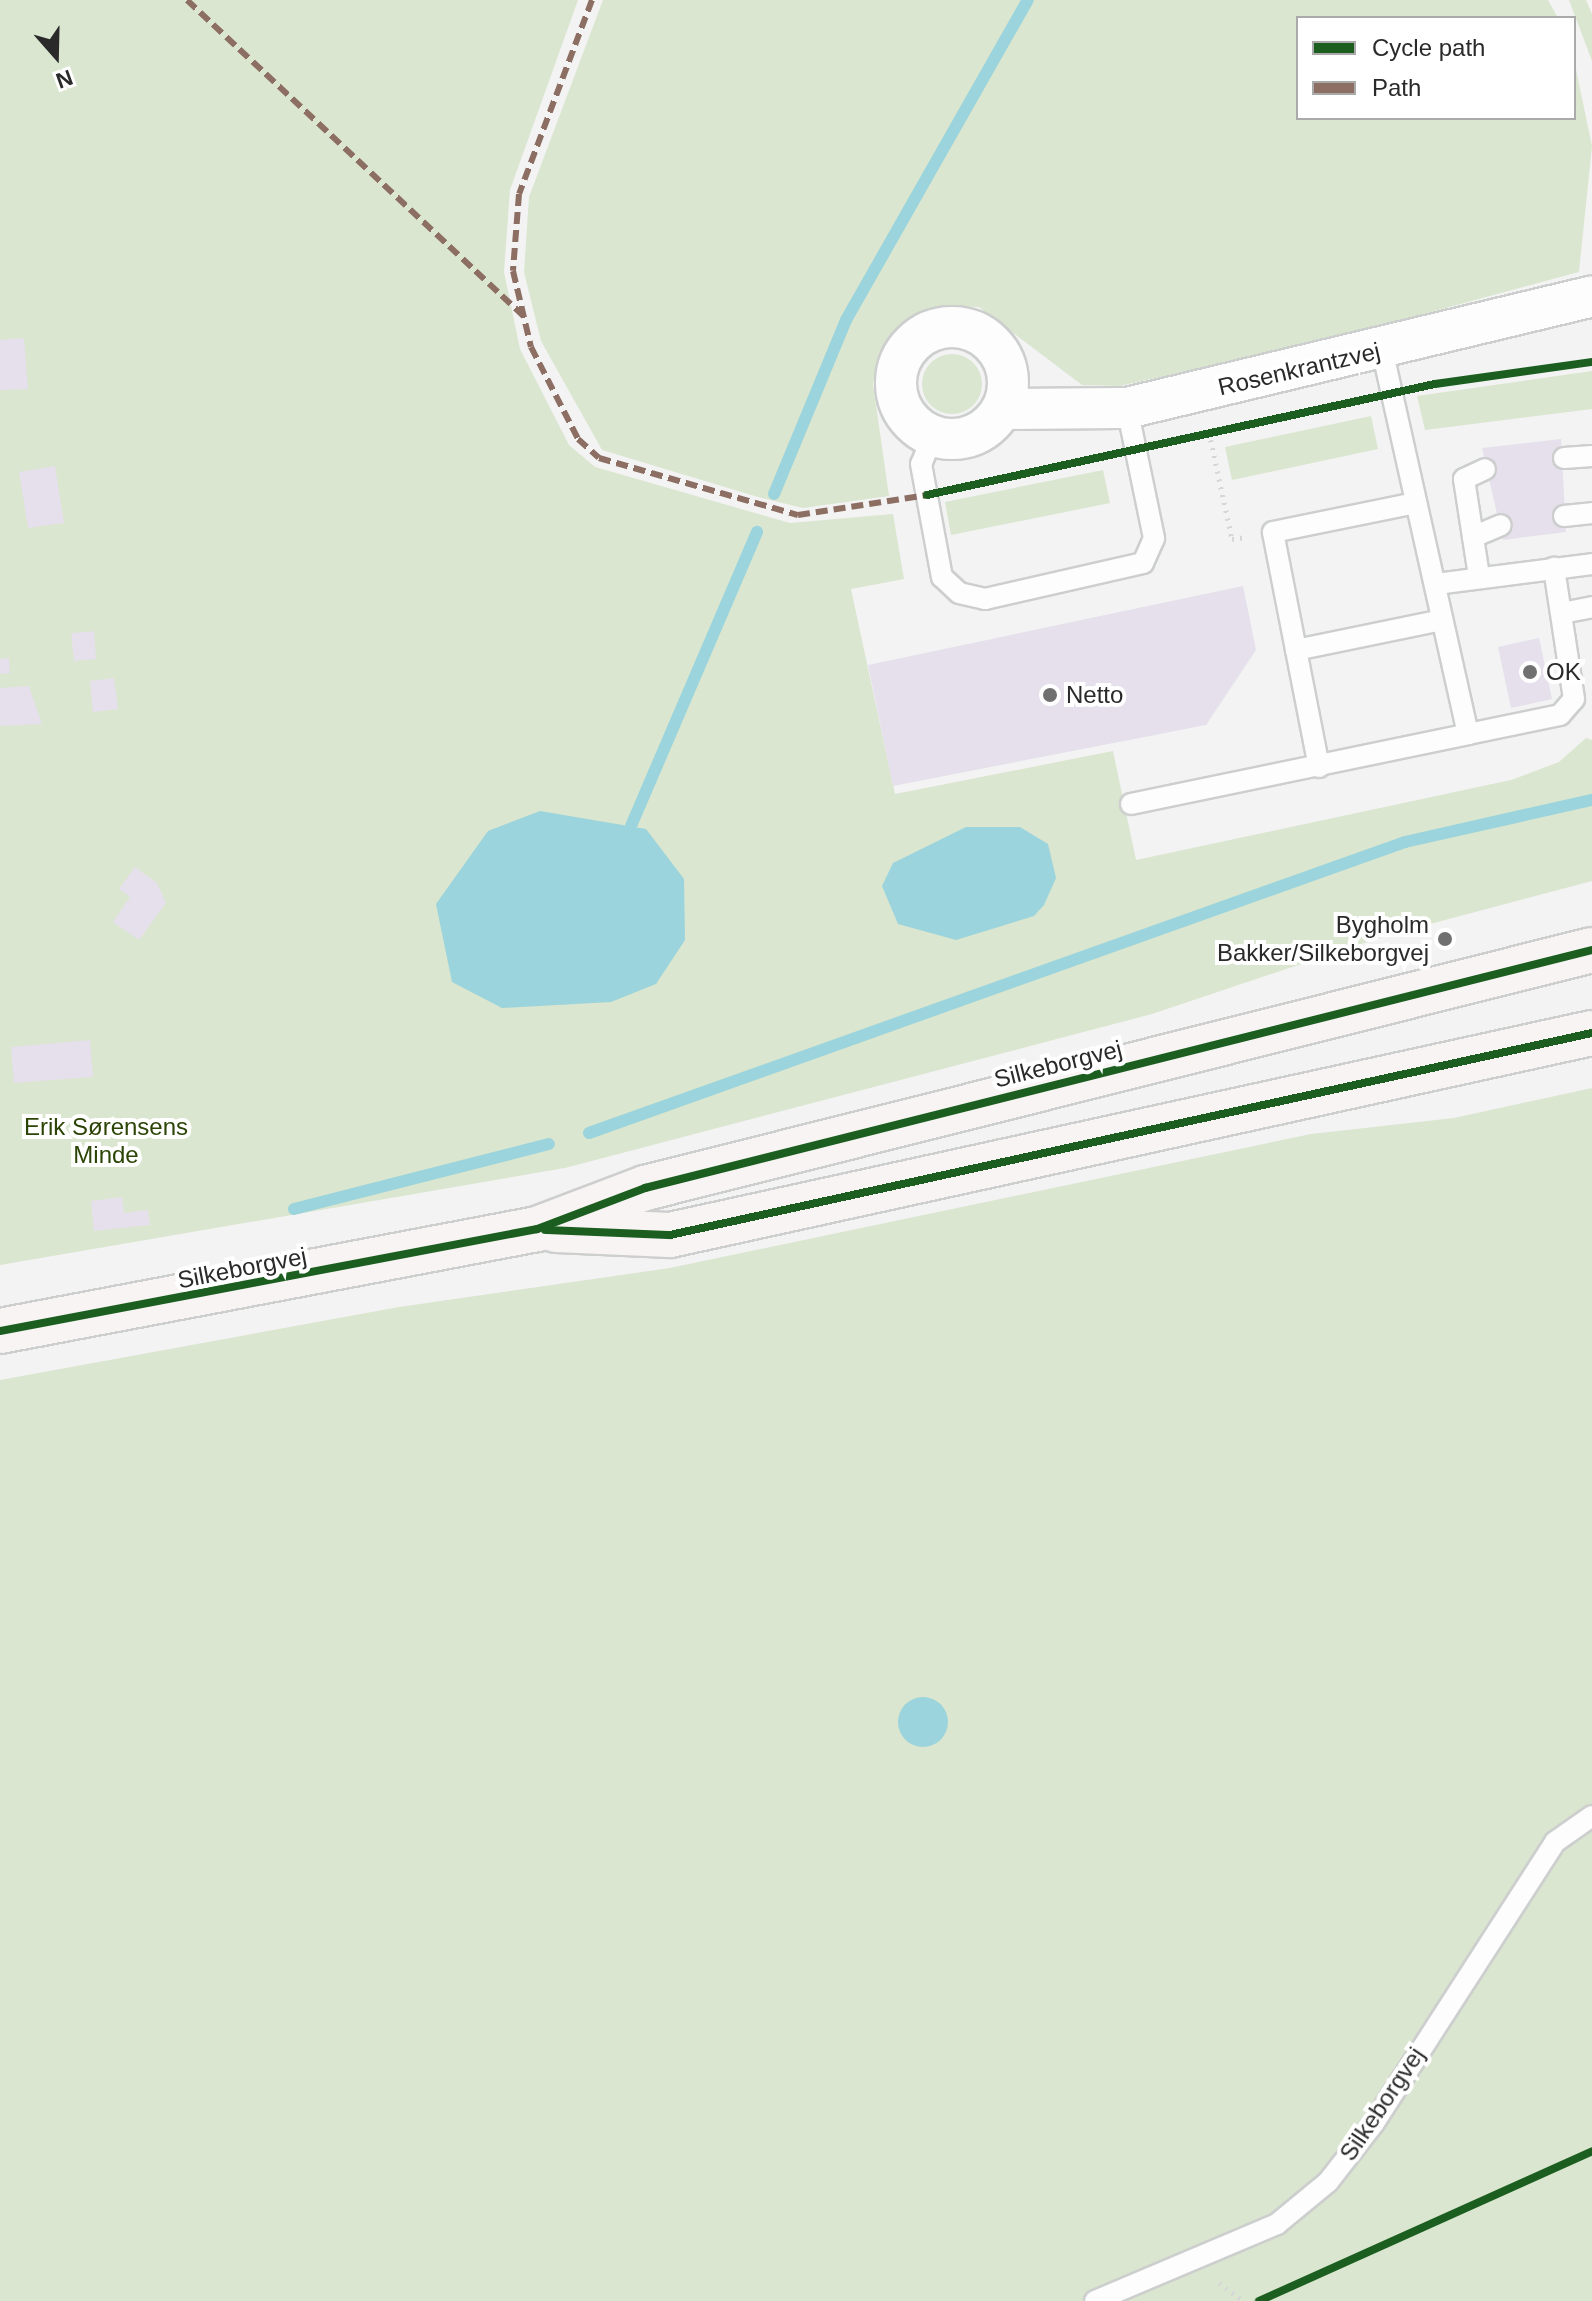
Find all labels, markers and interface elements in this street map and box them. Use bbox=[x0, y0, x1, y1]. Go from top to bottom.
north arrow bbox=[16, 16, 96, 96]
legend bbox=[1296, 16, 1576, 120]
text: Cycle path bbox=[1372, 34, 1485, 61]
text: N bbox=[53, 65, 76, 93]
text: Path bbox=[1372, 74, 1421, 101]
street label: Rosenkrantzvej bbox=[1215, 336, 1383, 402]
place label: OK bbox=[1546, 658, 1581, 686]
marker: OK bbox=[1521, 663, 1539, 681]
place label: Netto bbox=[1066, 681, 1123, 709]
marker: Netto bbox=[1041, 686, 1059, 704]
place label: Bygholm Bakker/Silkeborgvej bbox=[1217, 911, 1429, 967]
marker: Bygholm Bakker/Silkeborgvej bbox=[1436, 930, 1454, 948]
street label: Silkeborgvej bbox=[991, 1034, 1125, 1094]
park label: Erik Sørensens Minde bbox=[24, 1113, 188, 1169]
street label: Silkeborgvej bbox=[175, 1241, 309, 1295]
street label: Silkeborgvej bbox=[1334, 2042, 1430, 2166]

